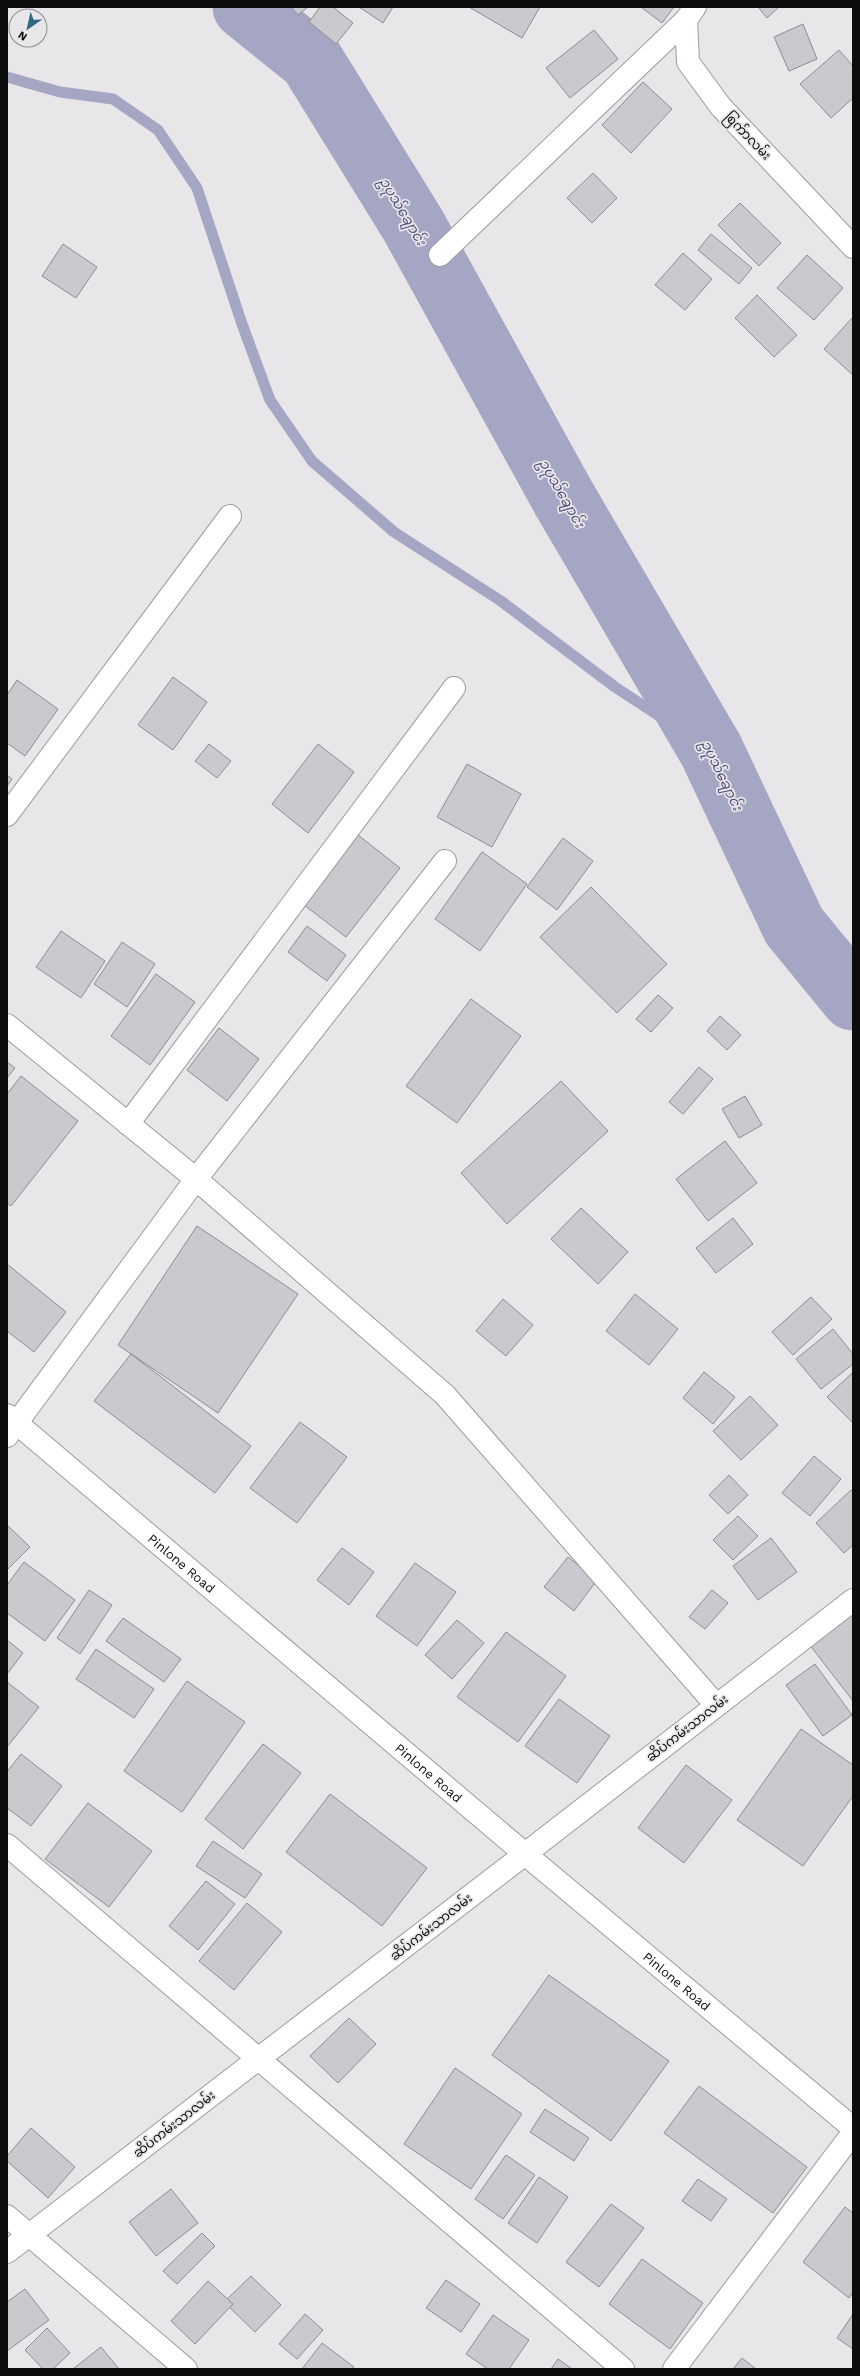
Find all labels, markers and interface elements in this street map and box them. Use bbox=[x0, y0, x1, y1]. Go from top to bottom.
north arrow bbox=[8, 8, 48, 48]
text: N bbox=[16, 28, 30, 44]
street label: စြက်ာလမ်း bbox=[720, 108, 775, 165]
water label: ဥပုသ်ချောင်း bbox=[373, 173, 432, 251]
water label: ဥပုသ်ချောင်း bbox=[532, 455, 590, 533]
water label: ဥပုသ်ချောင်း bbox=[694, 736, 748, 816]
street label: Pinlone Road bbox=[145, 1530, 218, 1596]
street label: ဆိပ်ကမ်းသာလမ်း bbox=[642, 1691, 731, 1765]
street label: Pinlone Road bbox=[392, 1740, 465, 1805]
street label: ဆိပ်ကမ်းသာလမ်း bbox=[386, 1890, 475, 1964]
street label: Pinlone Road bbox=[640, 1949, 714, 2013]
street label: ဆိပ်ကမ်းသာလမ်း bbox=[129, 2087, 218, 2161]

